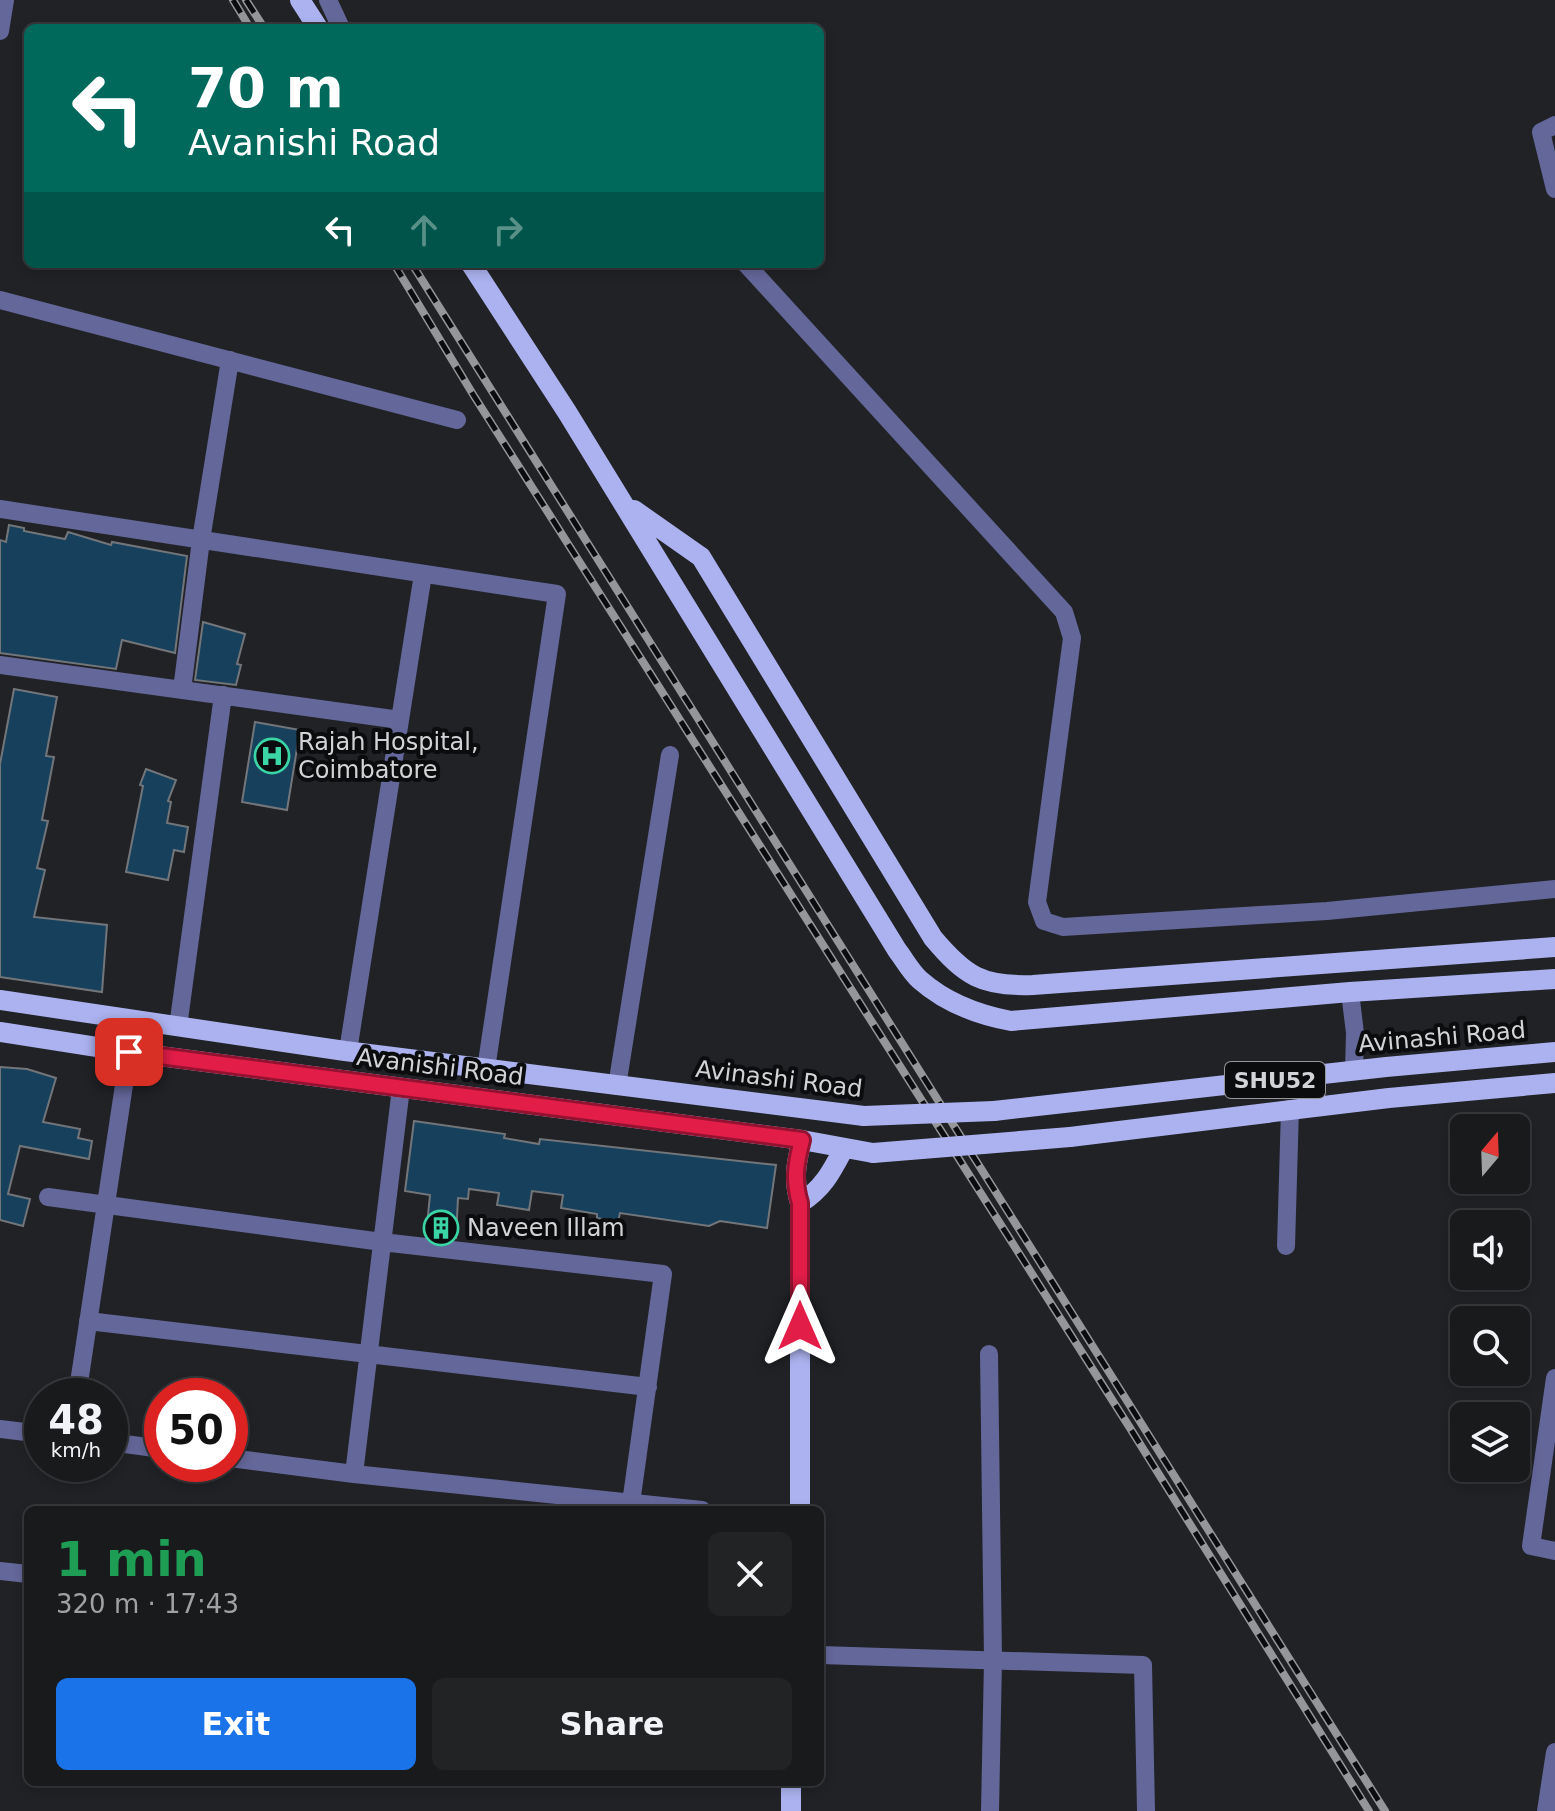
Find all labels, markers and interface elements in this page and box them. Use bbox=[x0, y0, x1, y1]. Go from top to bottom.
text: 70 m bbox=[188, 55, 344, 120]
icon: left bbox=[56, 56, 160, 160]
text: Avanishi Road bbox=[188, 122, 440, 163]
icon: left bbox=[318, 208, 362, 252]
icon: ahead bbox=[402, 208, 446, 252]
icon: right bbox=[486, 208, 530, 252]
place label: Rajah Hospital, Coimbatore bbox=[298, 728, 479, 784]
hospital icon: Rajah Hospital, Coimbatore bbox=[253, 737, 291, 775]
street label: Avinashi Road bbox=[1357, 1016, 1527, 1058]
pin bbox=[95, 1018, 163, 1086]
icon: arrive bbox=[107, 1030, 151, 1074]
street label: Avanishi Road bbox=[355, 1043, 525, 1091]
street label: Avinashi Road bbox=[694, 1055, 864, 1103]
road number: SHU52 bbox=[1225, 1062, 1325, 1098]
north arrow bbox=[1450, 1114, 1530, 1194]
map controls bbox=[1450, 1114, 1530, 1482]
building icon: Naveen Illam bbox=[422, 1209, 460, 1247]
button: sound bbox=[1450, 1210, 1530, 1290]
place label: Naveen Illam bbox=[467, 1214, 625, 1242]
position arrow bbox=[758, 1284, 842, 1368]
button: search bbox=[1450, 1306, 1530, 1386]
speed limit sign: 50 bbox=[144, 1378, 248, 1482]
text: 48 bbox=[48, 1397, 104, 1443]
button: layers bbox=[1450, 1402, 1530, 1482]
text: km/h bbox=[51, 1438, 101, 1462]
text: 1 min bbox=[56, 1531, 207, 1587]
button: close bbox=[708, 1532, 792, 1616]
text: 320 m · 17:43 bbox=[56, 1589, 239, 1619]
button: Exit bbox=[56, 1678, 416, 1770]
button: Share bbox=[432, 1678, 792, 1770]

